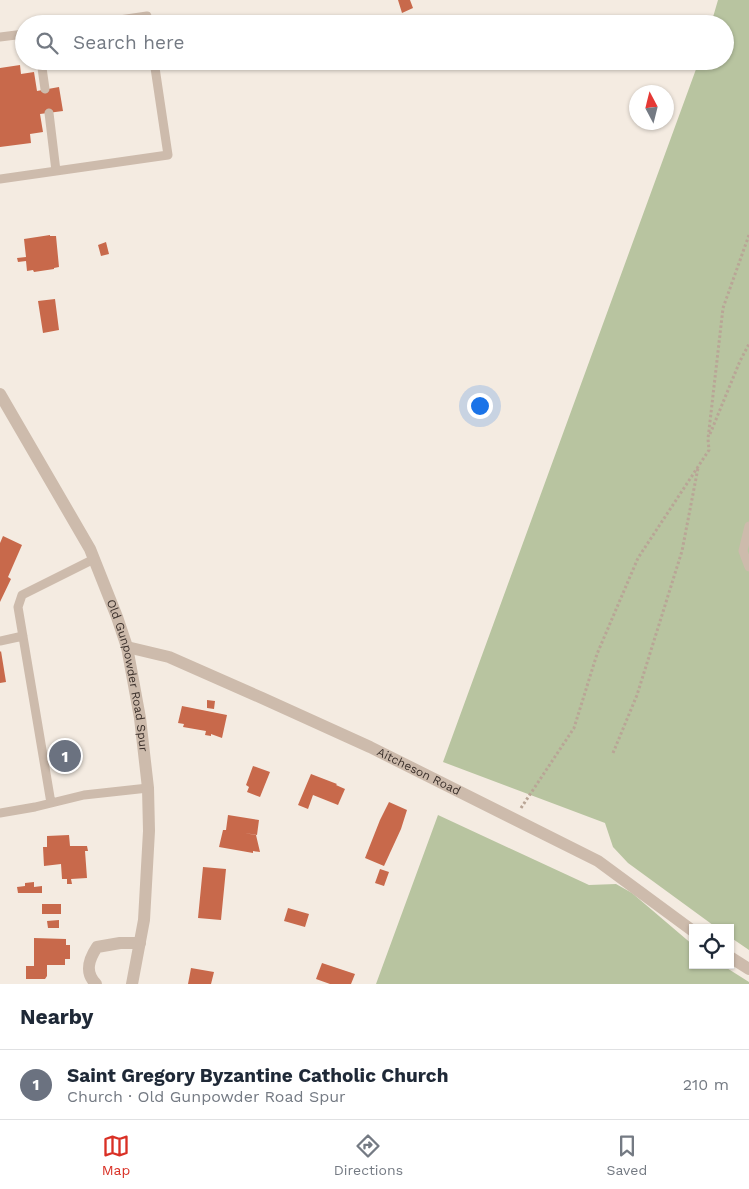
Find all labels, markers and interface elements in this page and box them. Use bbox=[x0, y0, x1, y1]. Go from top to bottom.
search box bbox=[15, 15, 734, 70]
icon: search bbox=[33, 29, 61, 57]
text: Search here bbox=[73, 31, 184, 54]
north arrow bbox=[629, 85, 674, 130]
your location bbox=[467, 393, 493, 419]
street label: Old Gunpowder Road Spur bbox=[104, 597, 151, 753]
pin: 1 bbox=[49, 737, 81, 775]
street label: Aitcheson Road bbox=[375, 745, 463, 798]
map controls bbox=[689, 924, 734, 969]
button: locate bbox=[689, 924, 734, 969]
text: Nearby bbox=[20, 1004, 93, 1029]
text: Saint Gregory Byzantine Catholic Church bbox=[67, 1064, 448, 1087]
text: 1 bbox=[33, 1075, 39, 1094]
text: 210 m bbox=[683, 1075, 729, 1094]
text: Church · Old Gunpowder Road Spur bbox=[67, 1087, 346, 1106]
tab: Map bbox=[102, 1132, 130, 1178]
tab: Directions bbox=[334, 1132, 403, 1178]
tab: Saved bbox=[607, 1132, 647, 1178]

